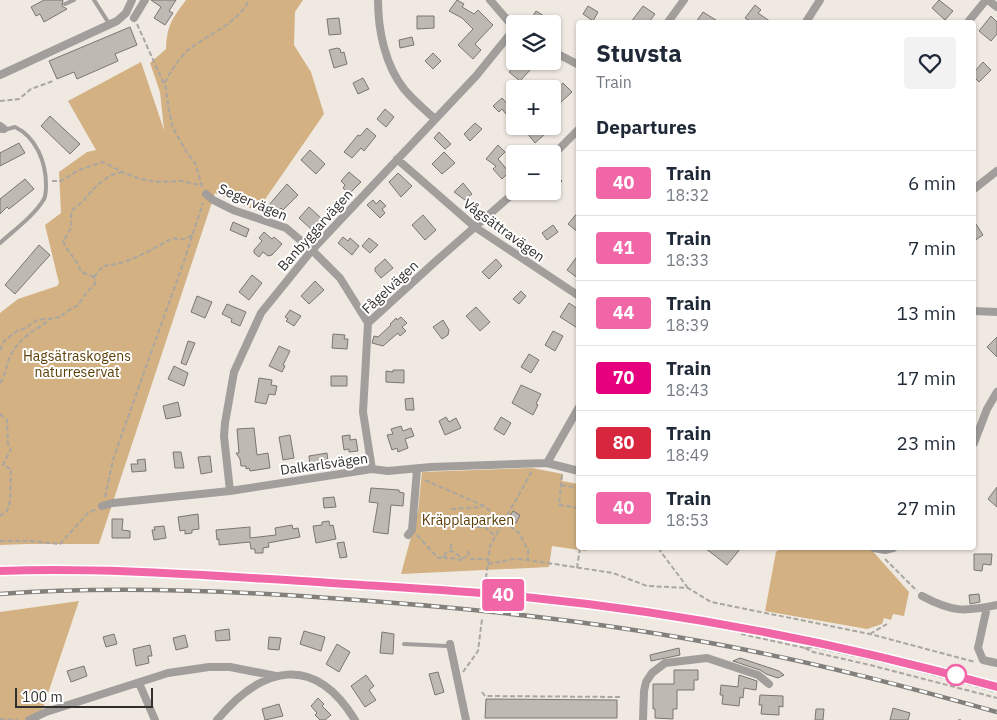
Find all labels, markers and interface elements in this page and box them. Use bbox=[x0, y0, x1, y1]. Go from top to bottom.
map controls bbox=[506, 15, 561, 200]
button: layers bbox=[506, 15, 561, 70]
text: Stuvsta bbox=[596, 37, 682, 69]
button: heart bbox=[904, 37, 956, 89]
text: Train bbox=[596, 72, 632, 92]
button: + bbox=[506, 80, 561, 135]
text: Departures bbox=[596, 115, 696, 139]
button: − bbox=[506, 145, 561, 200]
text: Train bbox=[666, 161, 711, 185]
text: 40 bbox=[613, 171, 634, 194]
text: 6 min bbox=[908, 171, 956, 195]
street label: Segervägen bbox=[216, 179, 290, 225]
street label: Banbyggarvägen bbox=[274, 185, 356, 275]
text: 18:32 bbox=[666, 185, 709, 205]
street label: Vågsättravägen bbox=[460, 194, 548, 266]
text: Train bbox=[666, 226, 711, 250]
text: 41 bbox=[613, 236, 634, 259]
text: 7 min bbox=[908, 236, 956, 260]
text: 18:33 bbox=[666, 250, 709, 270]
street label: Fågelvägen bbox=[358, 256, 422, 318]
text: Train bbox=[666, 291, 711, 315]
text: 44 bbox=[613, 301, 634, 324]
text: 13 min bbox=[897, 301, 956, 325]
text: 18:39 bbox=[666, 315, 709, 335]
park label: Hagsätraskogens naturreservat bbox=[23, 347, 131, 381]
text: Train bbox=[666, 356, 711, 380]
text: 70 bbox=[613, 366, 634, 389]
text: 17 min bbox=[897, 366, 956, 390]
text: 18:43 bbox=[666, 380, 709, 400]
text: Train bbox=[666, 421, 711, 445]
text: 80 bbox=[613, 431, 634, 454]
text: 23 min bbox=[897, 431, 956, 455]
text: 18:49 bbox=[666, 445, 709, 465]
street label: Dalkarlsvägen bbox=[279, 449, 369, 479]
text: Train bbox=[666, 486, 711, 510]
text: 40 bbox=[613, 496, 634, 519]
text: 27 min bbox=[897, 496, 956, 520]
text: 18:53 bbox=[666, 510, 709, 530]
park label: Kräpplaparken bbox=[422, 511, 514, 529]
line badge: 40 bbox=[480, 579, 526, 611]
text: 40 bbox=[492, 583, 514, 606]
unlabelled marker bbox=[945, 664, 967, 686]
scale bar bbox=[15, 685, 152, 708]
text: 100 m bbox=[22, 688, 63, 706]

